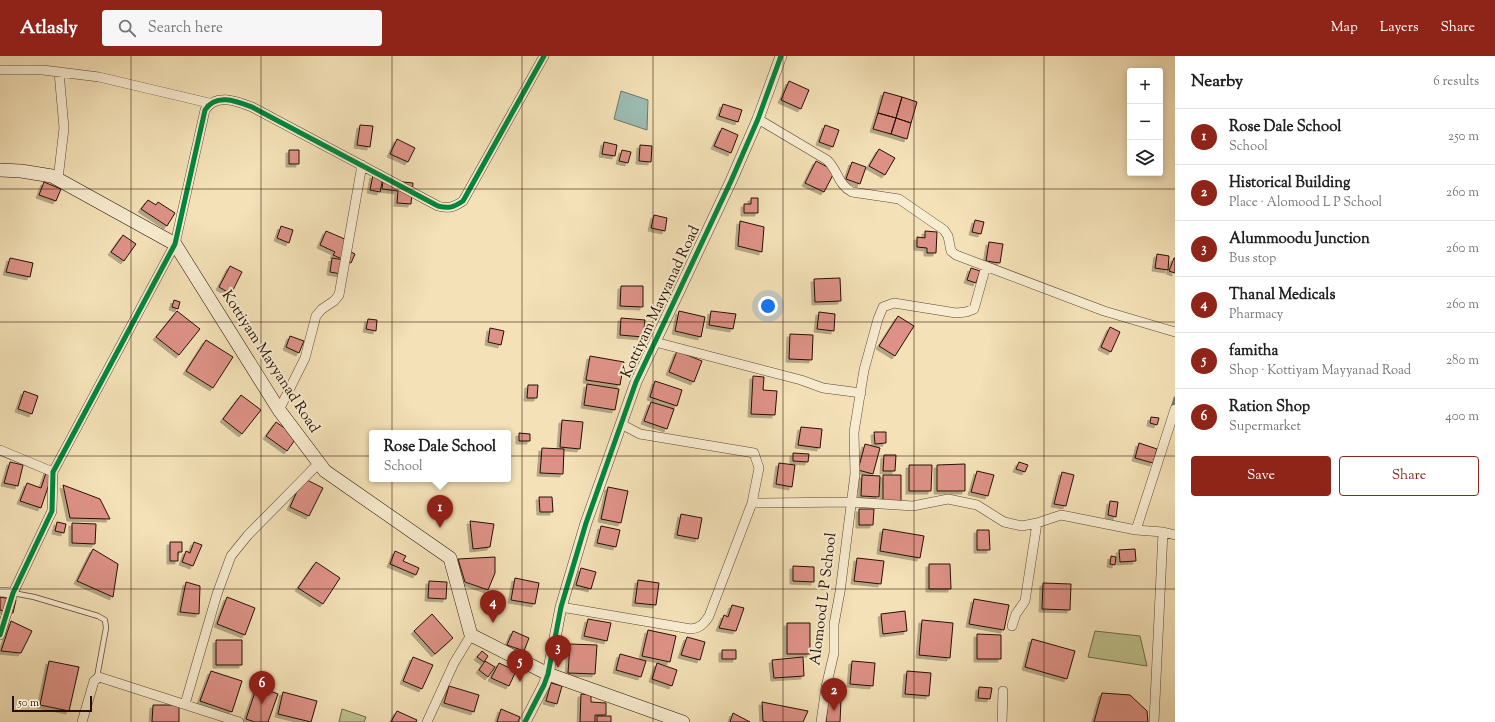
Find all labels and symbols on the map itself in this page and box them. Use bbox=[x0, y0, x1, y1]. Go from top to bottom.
street label: Kottiyam Mayyanad Road bbox=[616, 222, 706, 382]
street label: Kottiyam Mayyanad Road bbox=[216, 287, 324, 438]
your location bbox=[758, 296, 778, 316]
pin: 1 bbox=[427, 495, 453, 528]
street label: Alomood L P School bbox=[805, 531, 843, 667]
pin: 4 bbox=[480, 590, 506, 623]
pin: 3 bbox=[545, 635, 571, 668]
pin: 5 bbox=[507, 649, 533, 682]
pin: 6 bbox=[249, 671, 275, 704]
pin: 2 bbox=[821, 678, 847, 711]
scale bar bbox=[12, 694, 92, 713]

